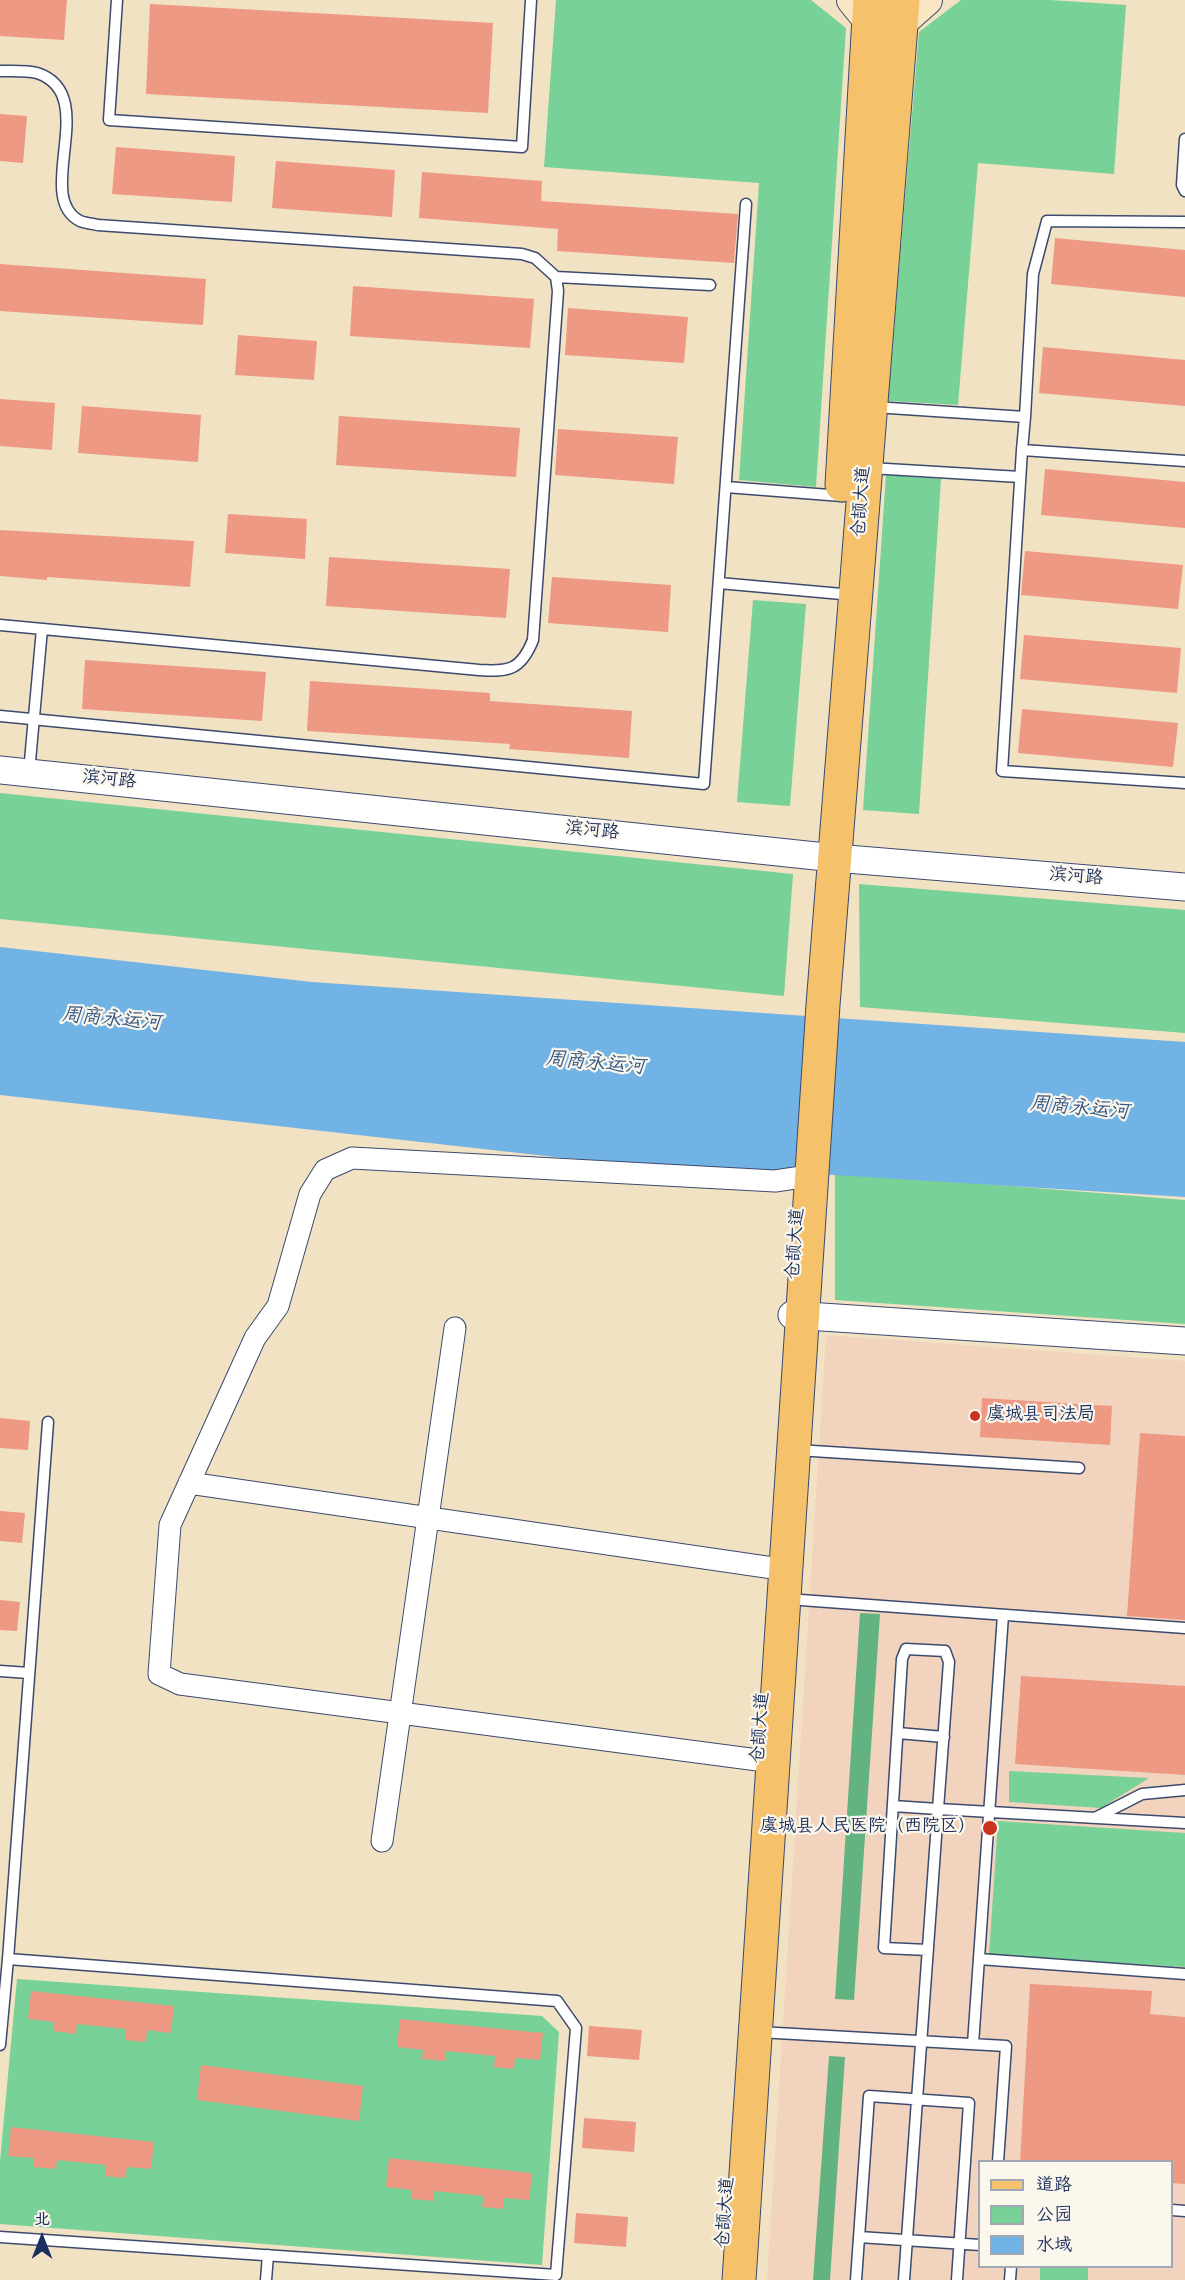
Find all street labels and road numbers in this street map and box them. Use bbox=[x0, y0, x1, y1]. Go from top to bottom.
street label: 仓颉大道 bbox=[850, 465, 876, 539]
street label: 滨河路 bbox=[81, 767, 137, 795]
street label: 滨河路 bbox=[564, 818, 620, 846]
street label: 滨河路 bbox=[1048, 865, 1104, 891]
street label: 仓颉大道 bbox=[784, 1207, 810, 1281]
street label: 仓颉大道 bbox=[749, 1691, 775, 1765]
street label: 仓颉大道 bbox=[714, 2176, 740, 2250]

